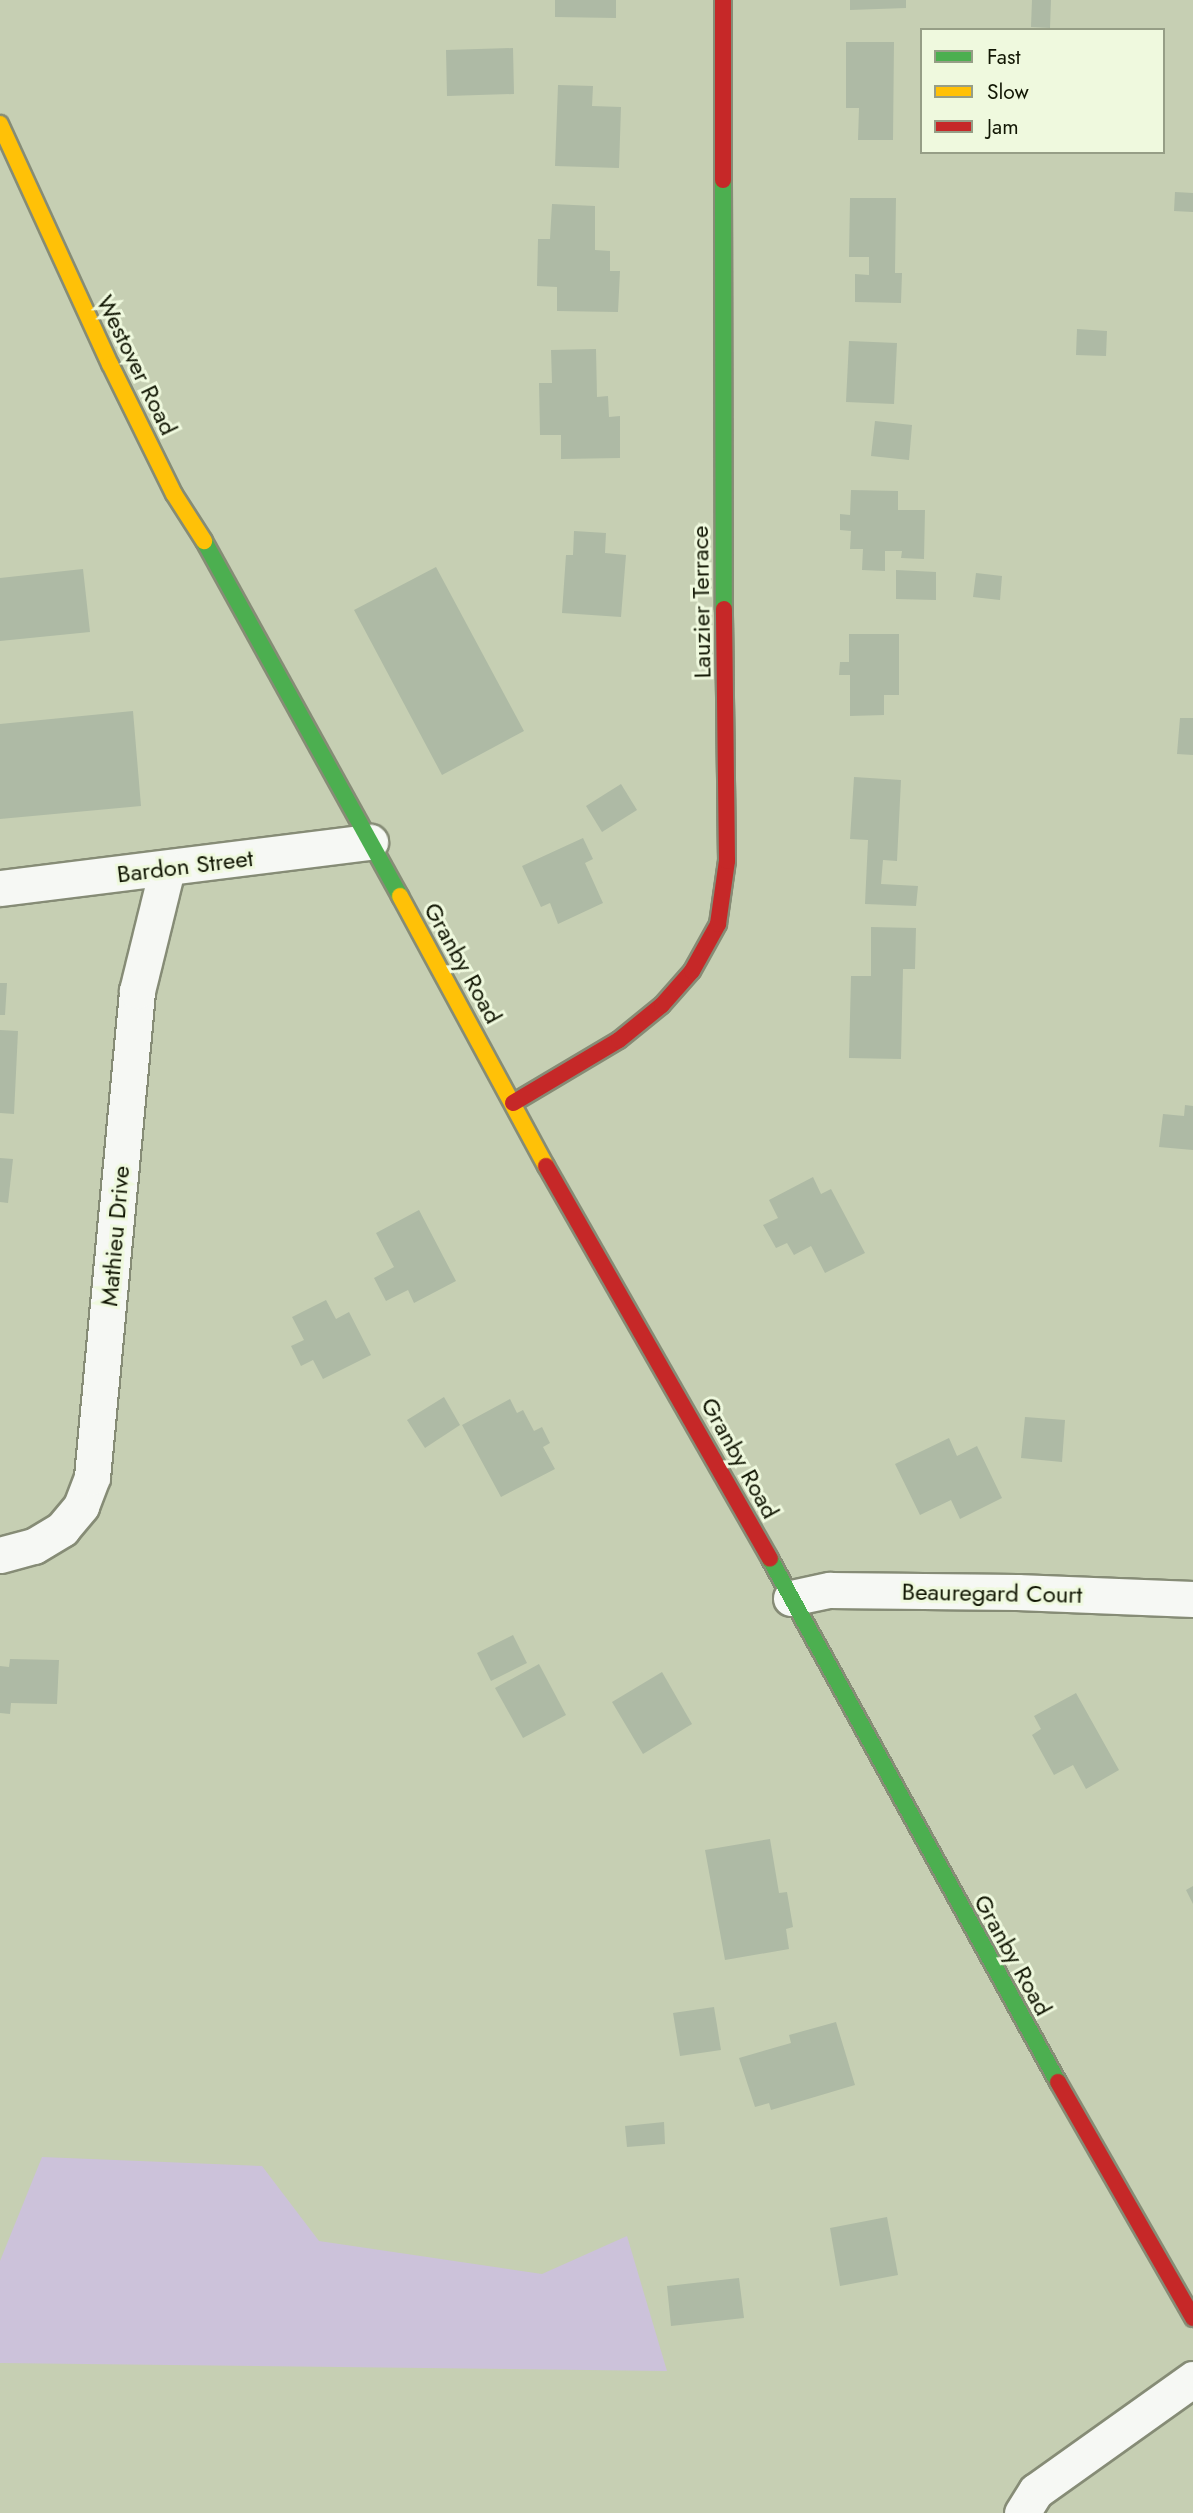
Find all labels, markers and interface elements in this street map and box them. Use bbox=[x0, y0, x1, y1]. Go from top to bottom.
legend bbox=[920, 28, 1165, 154]
text: Fast bbox=[987, 42, 1020, 72]
text: Slow bbox=[987, 77, 1029, 107]
text: Jam bbox=[987, 112, 1019, 142]
street label: Westover Road bbox=[91, 290, 183, 440]
street label: Lauzier Terrace bbox=[685, 525, 717, 679]
street label: Bardon Street bbox=[115, 843, 255, 889]
street label: Granby Road bbox=[418, 897, 508, 1029]
street label: Mathieu Drive bbox=[95, 1164, 135, 1308]
street label: Granby Road bbox=[695, 1392, 785, 1524]
street label: Beauregard Court bbox=[901, 1577, 1083, 1609]
street label: Granby Road bbox=[968, 1889, 1058, 2021]

